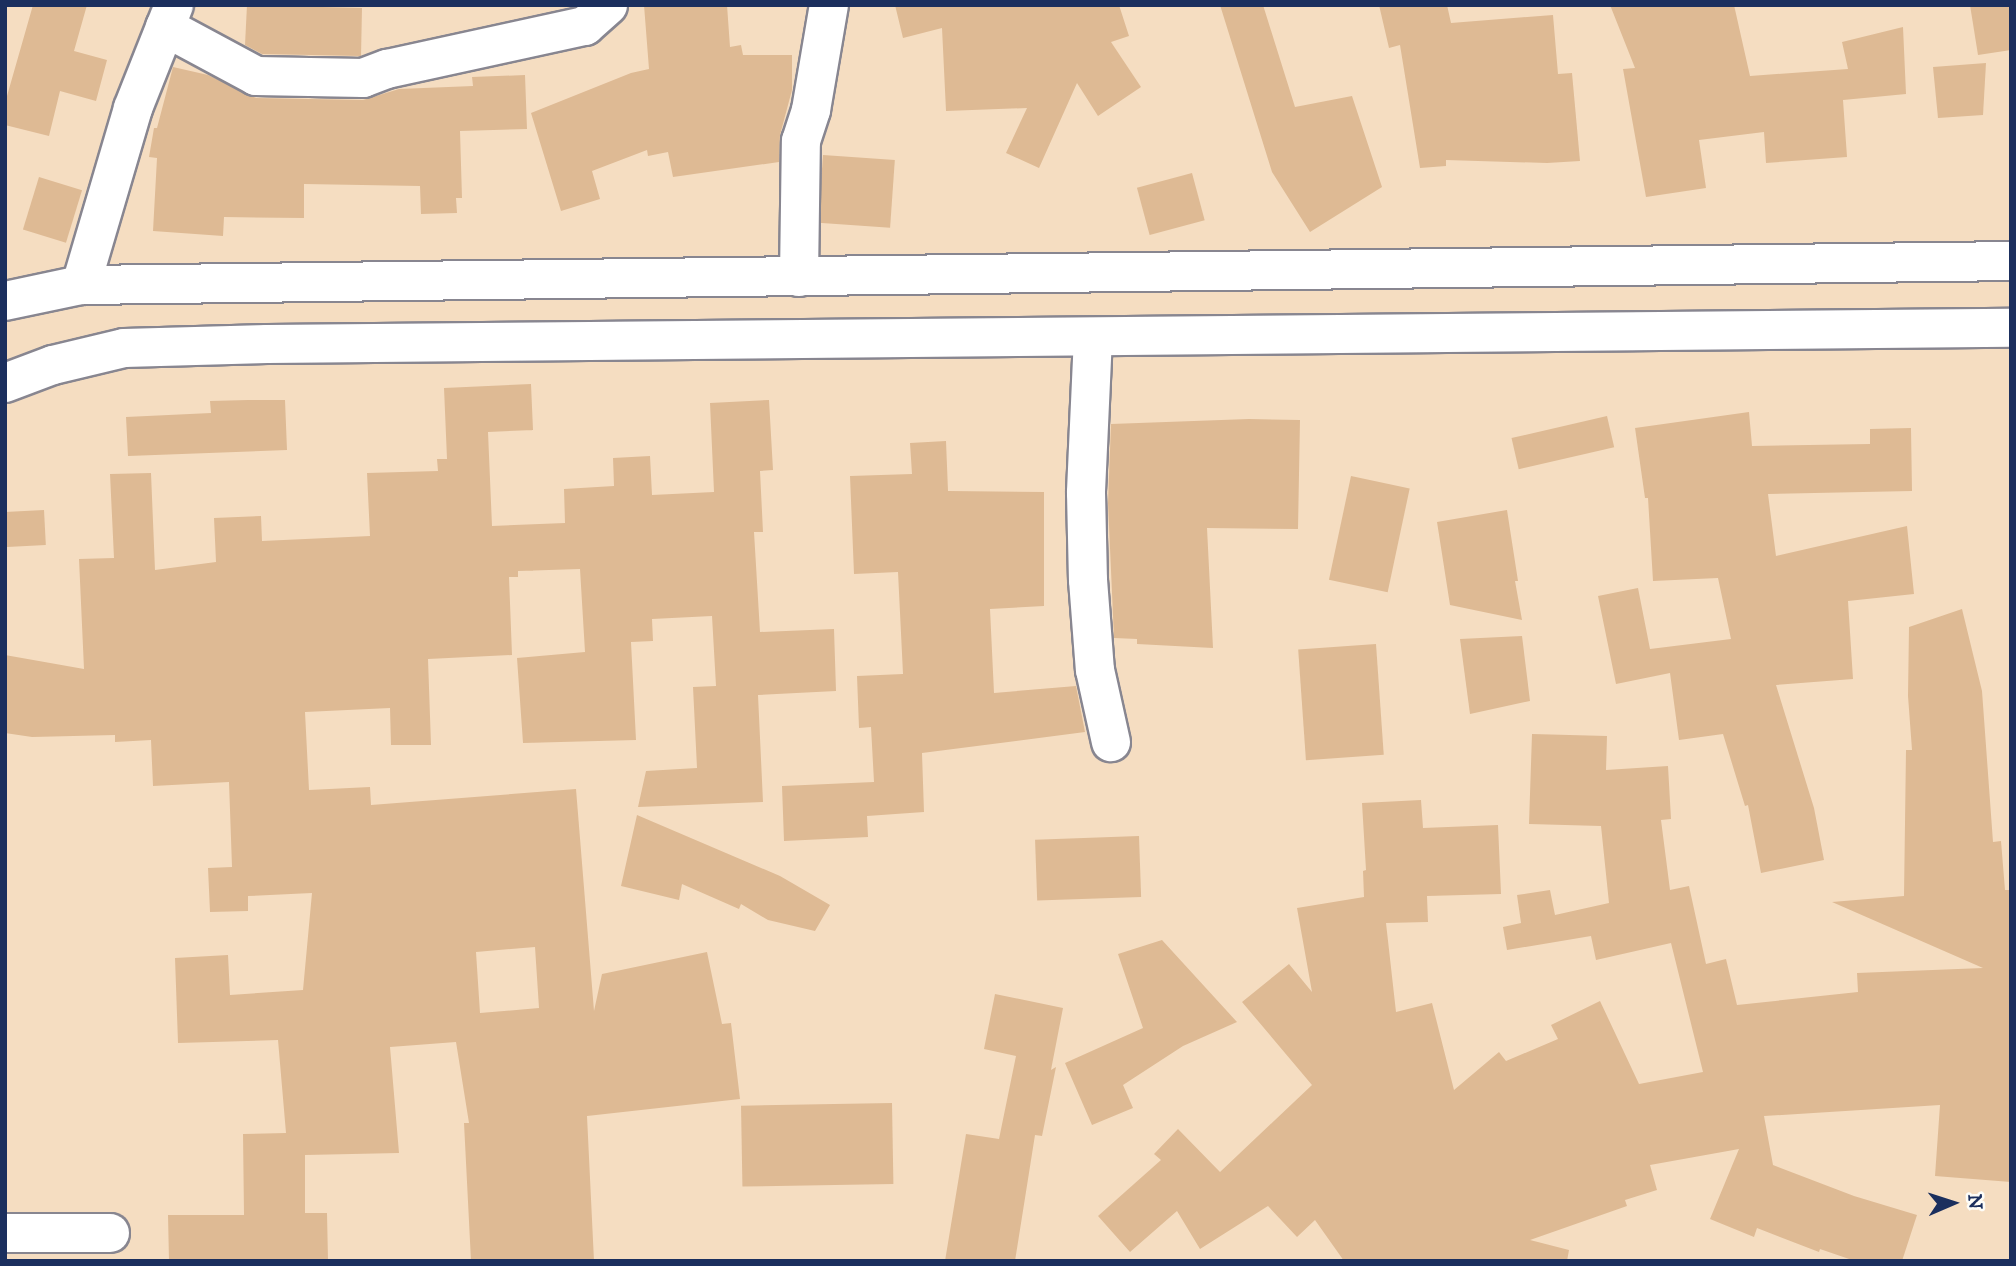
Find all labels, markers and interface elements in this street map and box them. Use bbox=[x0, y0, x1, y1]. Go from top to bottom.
north arrow bbox=[1918, 1168, 1988, 1238]
text: N bbox=[1963, 1193, 1986, 1210]

